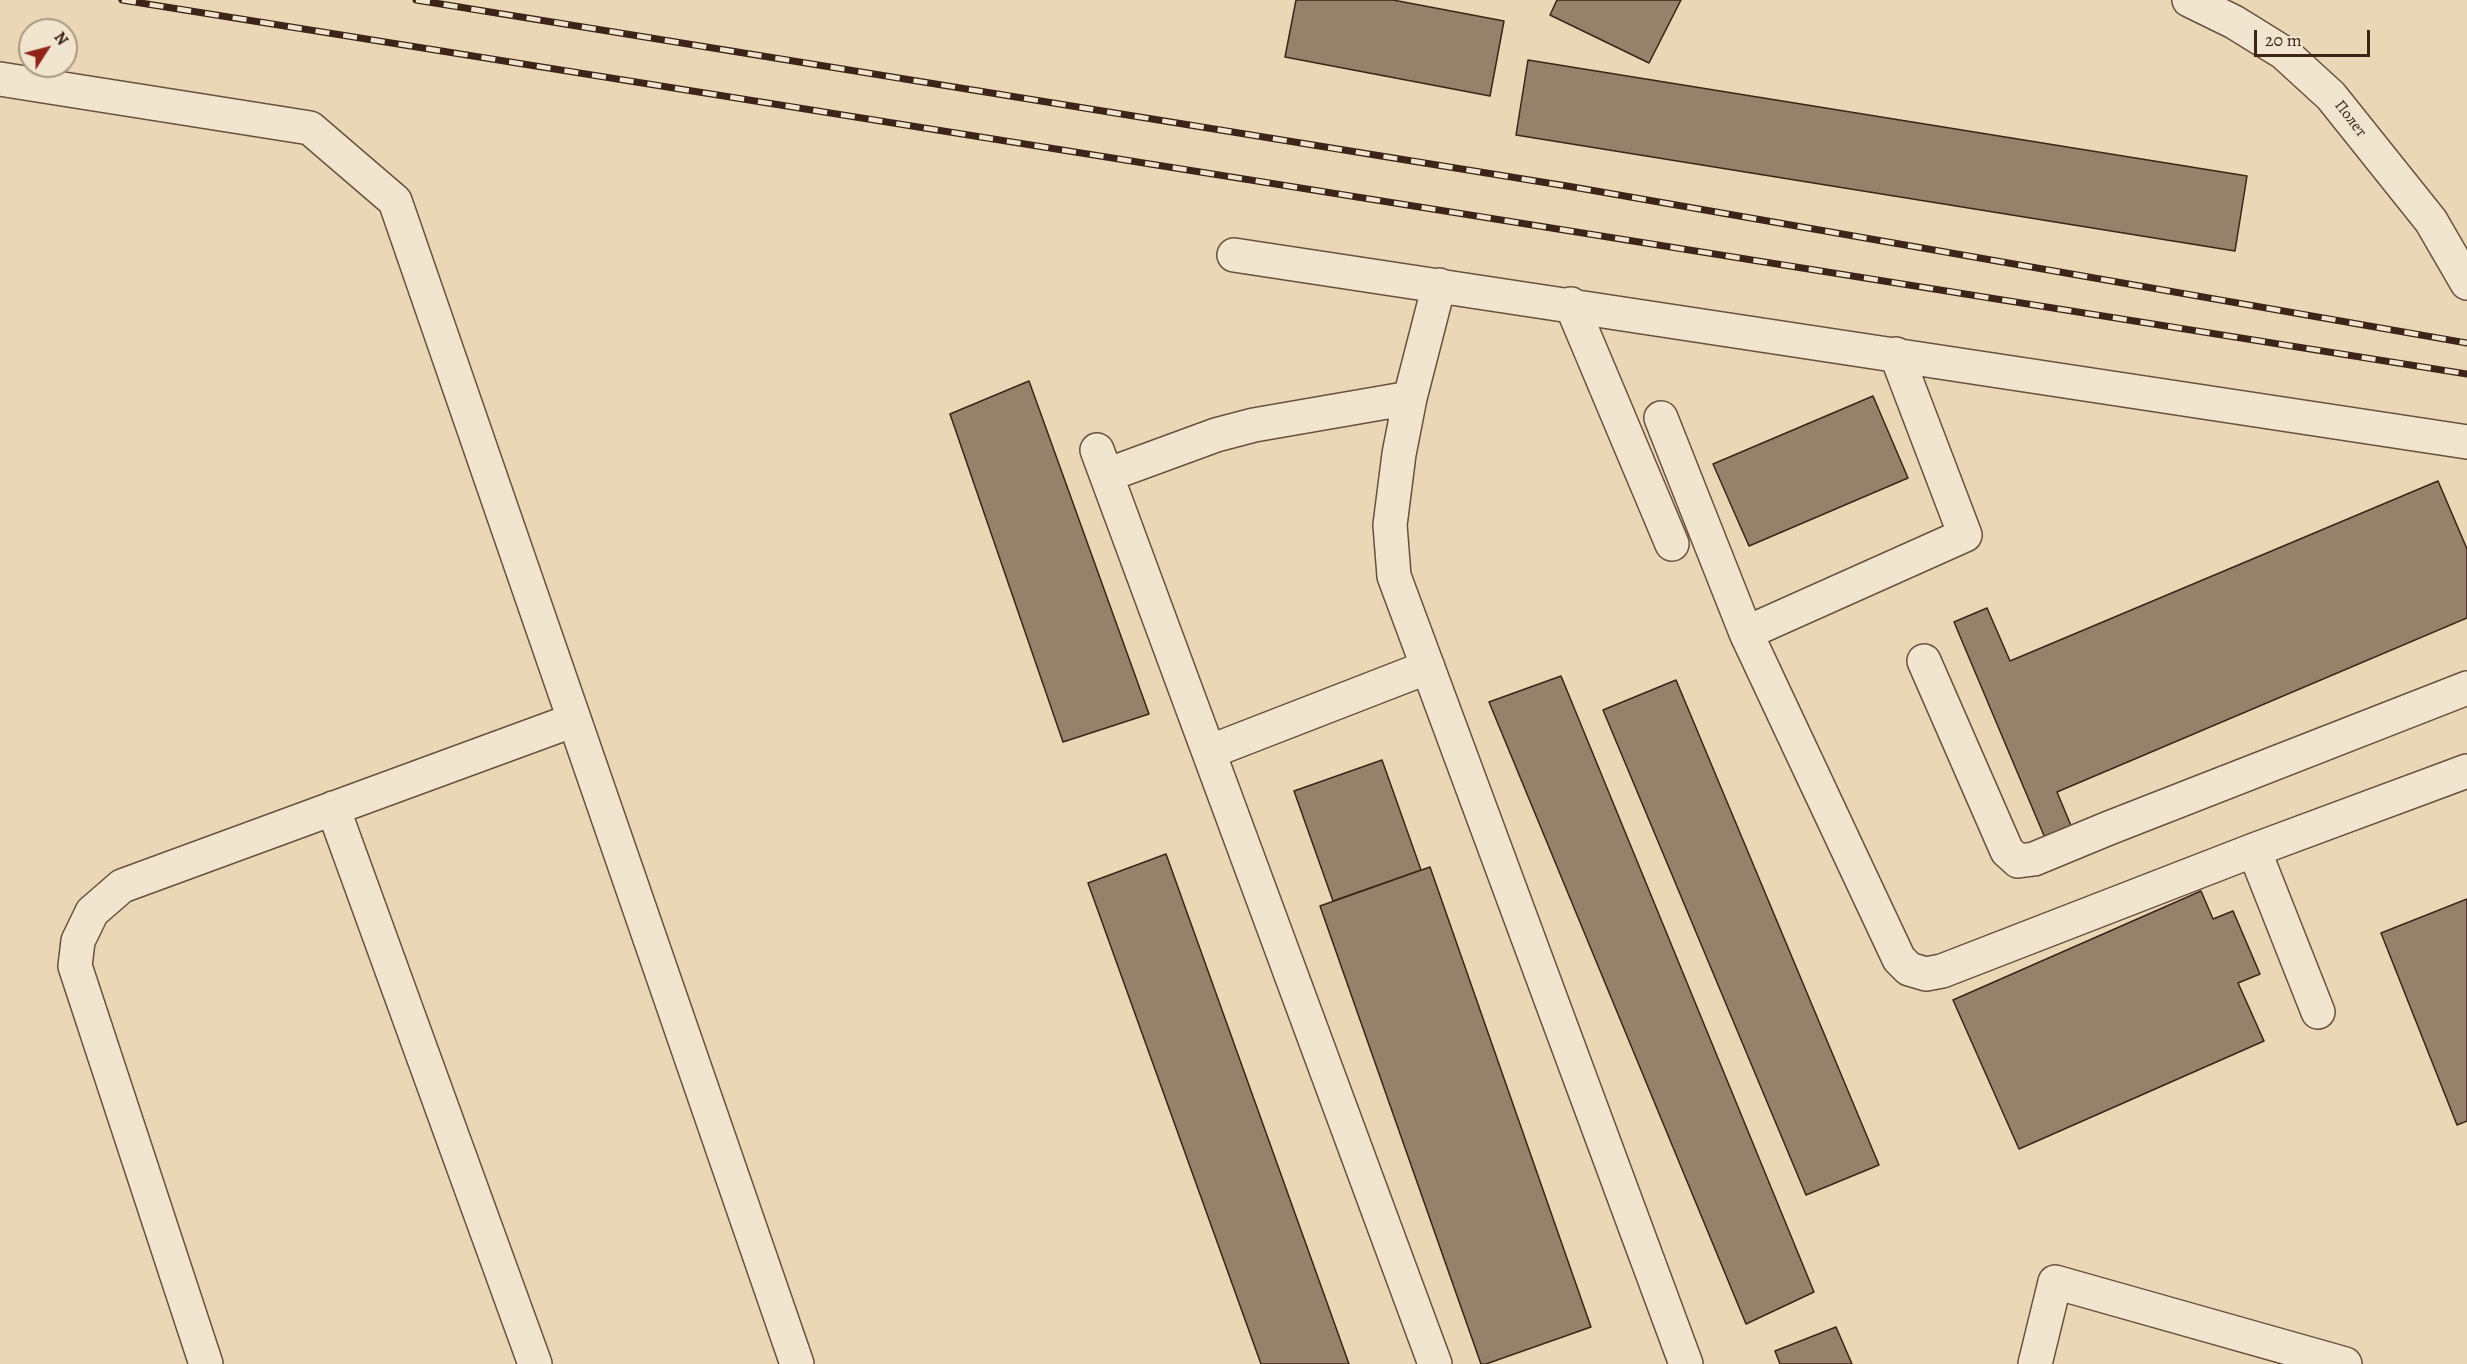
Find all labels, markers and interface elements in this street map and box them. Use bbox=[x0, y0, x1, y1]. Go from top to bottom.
north arrow bbox=[18, 18, 78, 78]
scale bar bbox=[2257, 18, 2372, 56]
text: N bbox=[49, 27, 73, 50]
text: 20 m bbox=[2265, 28, 2302, 52]
street label: Полет bbox=[2330, 97, 2370, 141]

